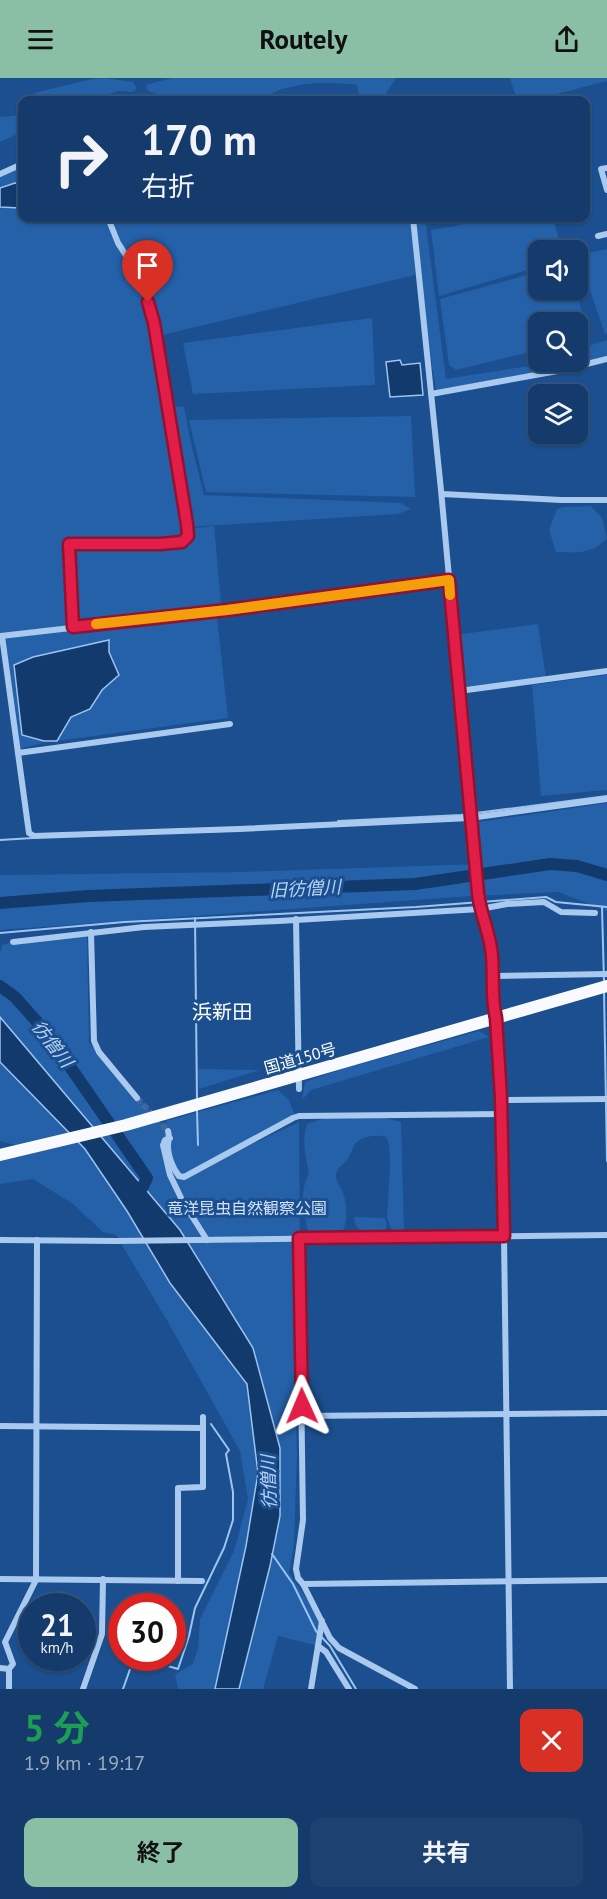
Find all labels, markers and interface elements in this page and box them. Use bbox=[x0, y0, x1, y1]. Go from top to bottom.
text: Routely bbox=[260, 22, 347, 56]
icon: menu bbox=[24, 23, 57, 56]
icon: share bbox=[550, 23, 583, 56]
text: 170 m bbox=[141, 112, 257, 167]
icon: right bbox=[42, 120, 120, 198]
text: 右折 bbox=[141, 169, 195, 203]
pin bbox=[122, 240, 173, 302]
map controls bbox=[528, 240, 588, 444]
button: sound bbox=[528, 240, 588, 300]
icon: arrive bbox=[131, 249, 164, 282]
button: search bbox=[528, 312, 588, 372]
button: layers bbox=[528, 384, 588, 444]
water label: 旧彷僧川 bbox=[268, 875, 344, 902]
district label: 浜新田 bbox=[192, 999, 252, 1025]
water label: 彷僧川 bbox=[27, 1015, 79, 1074]
street label: 国道150号 bbox=[262, 1038, 338, 1078]
park label: 竜洋昆虫自然観察公園 bbox=[167, 1198, 327, 1218]
position arrow bbox=[270, 1374, 334, 1438]
water label: 彷僧川 bbox=[256, 1453, 281, 1509]
speed limit sign: 30 bbox=[108, 1593, 186, 1671]
text: 21 bbox=[40, 1605, 74, 1644]
text: km/h bbox=[41, 1638, 73, 1657]
text: 5 分 bbox=[24, 1704, 90, 1751]
button: close bbox=[520, 1709, 583, 1772]
text: 1.9 km · 19:17 bbox=[24, 1750, 145, 1776]
button: 終了 bbox=[24, 1818, 298, 1887]
button: 共有 bbox=[310, 1818, 583, 1887]

